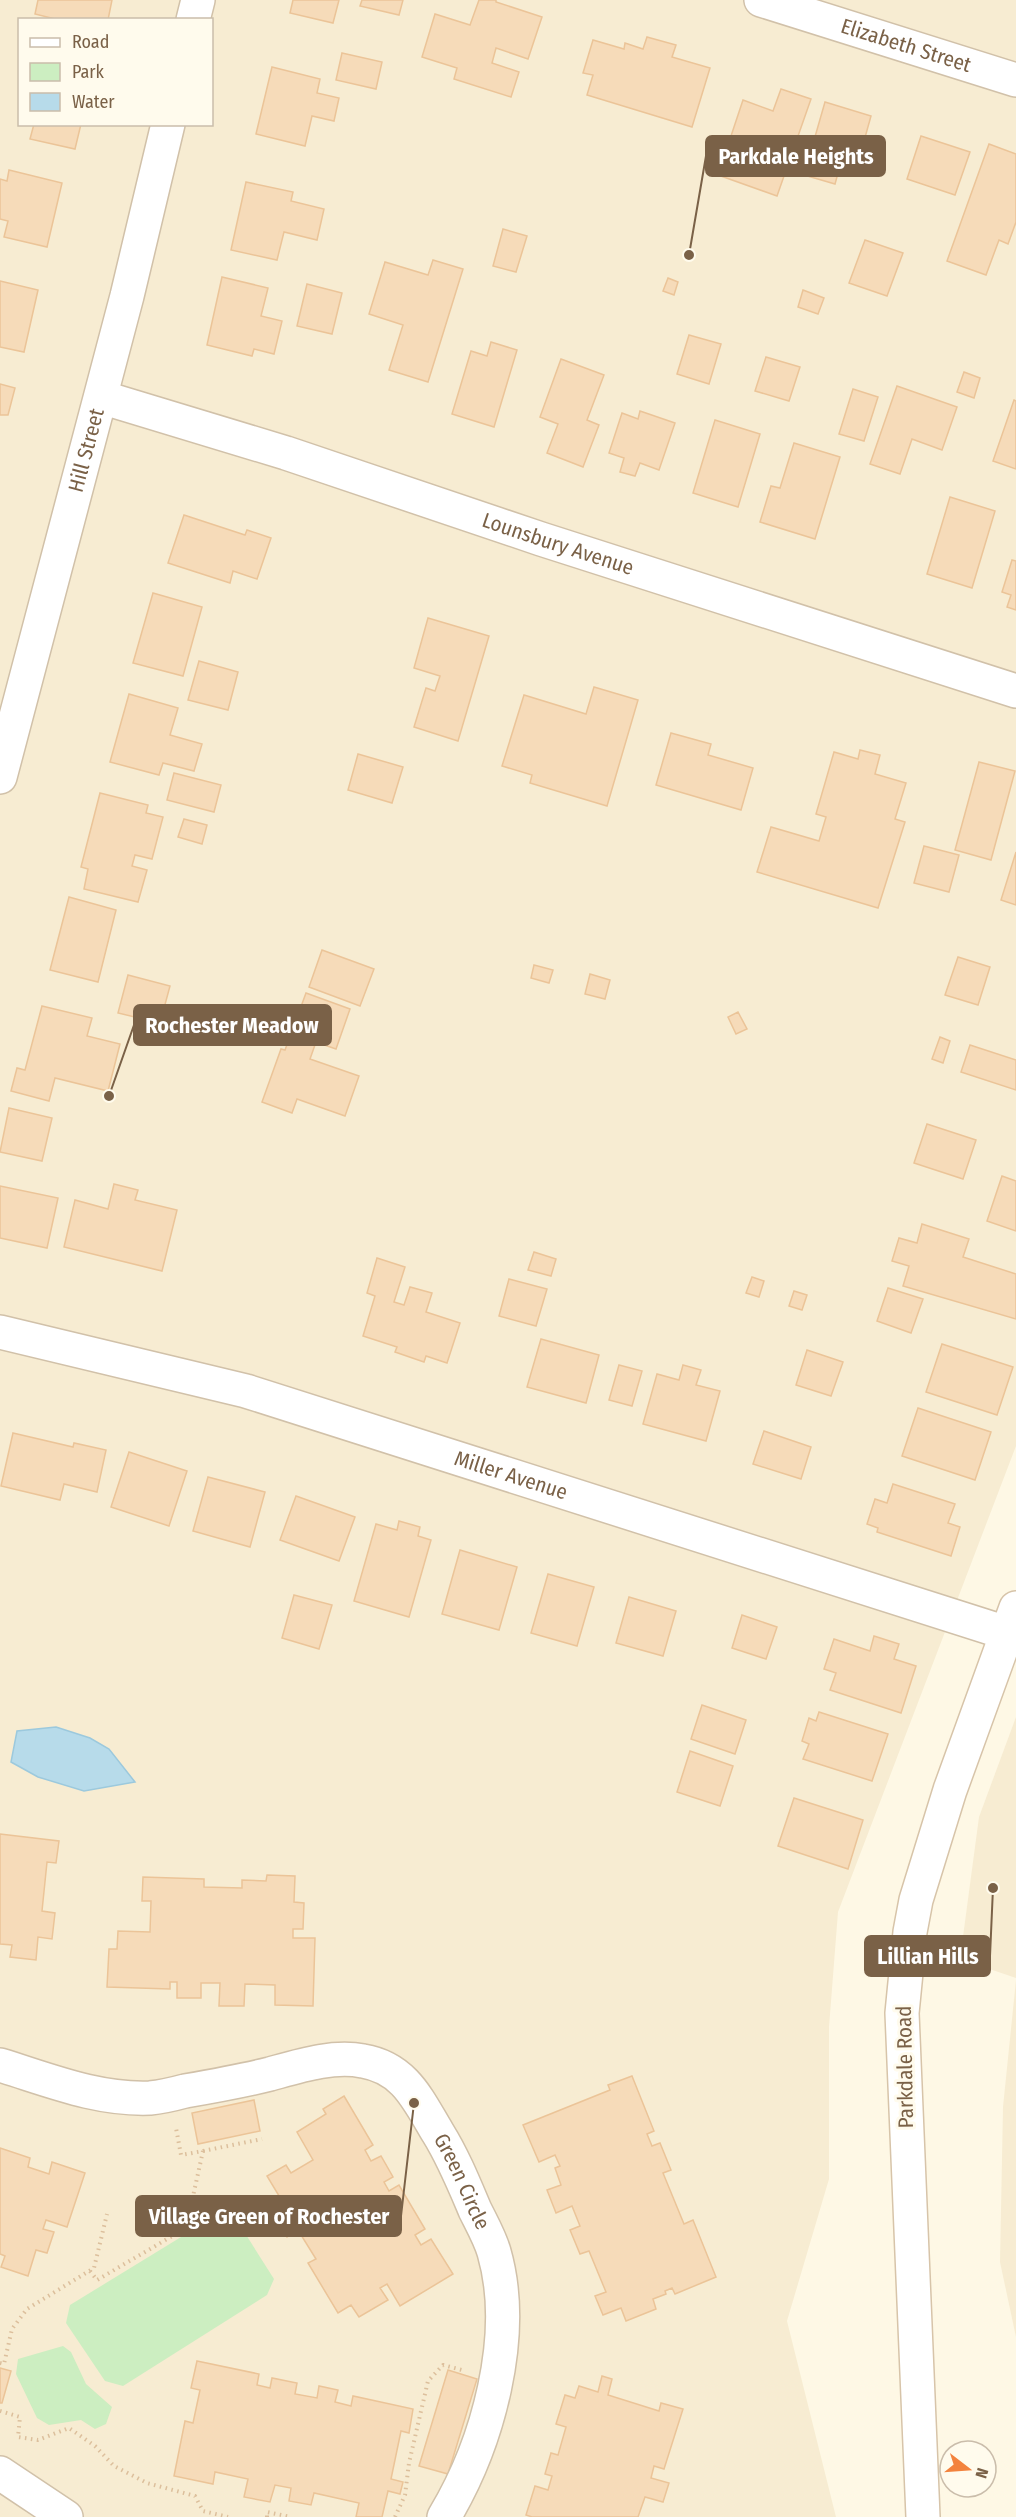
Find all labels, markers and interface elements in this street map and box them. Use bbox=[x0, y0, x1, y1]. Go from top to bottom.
street label: Elizabeth Street bbox=[838, 13, 974, 78]
legend bbox=[18, 18, 213, 126]
text: Road bbox=[72, 31, 109, 53]
text: Park bbox=[72, 61, 105, 83]
text: Water bbox=[72, 91, 115, 113]
callout: Parkdale Heights bbox=[706, 136, 885, 176]
text: Parkdale Heights bbox=[718, 143, 874, 170]
street label: Hill Street bbox=[63, 405, 110, 495]
street label: Lounsbury Avenue bbox=[479, 507, 637, 581]
callout: Rochester Meadow bbox=[134, 1005, 331, 1045]
text: Rochester Meadow bbox=[145, 1012, 319, 1039]
street label: Miller Avenue bbox=[451, 1445, 571, 1505]
callout: Lillian Hills bbox=[865, 1936, 990, 1976]
text: Lillian Hills bbox=[877, 1943, 979, 1970]
street label: Parkdale Road bbox=[891, 2005, 919, 2129]
street label: Green Circle bbox=[428, 2129, 496, 2234]
callout: Village Green of Rochester bbox=[136, 2196, 401, 2236]
text: Village Green of Rochester bbox=[148, 2203, 390, 2230]
north arrow bbox=[938, 2439, 998, 2499]
text: N bbox=[971, 2466, 992, 2481]

